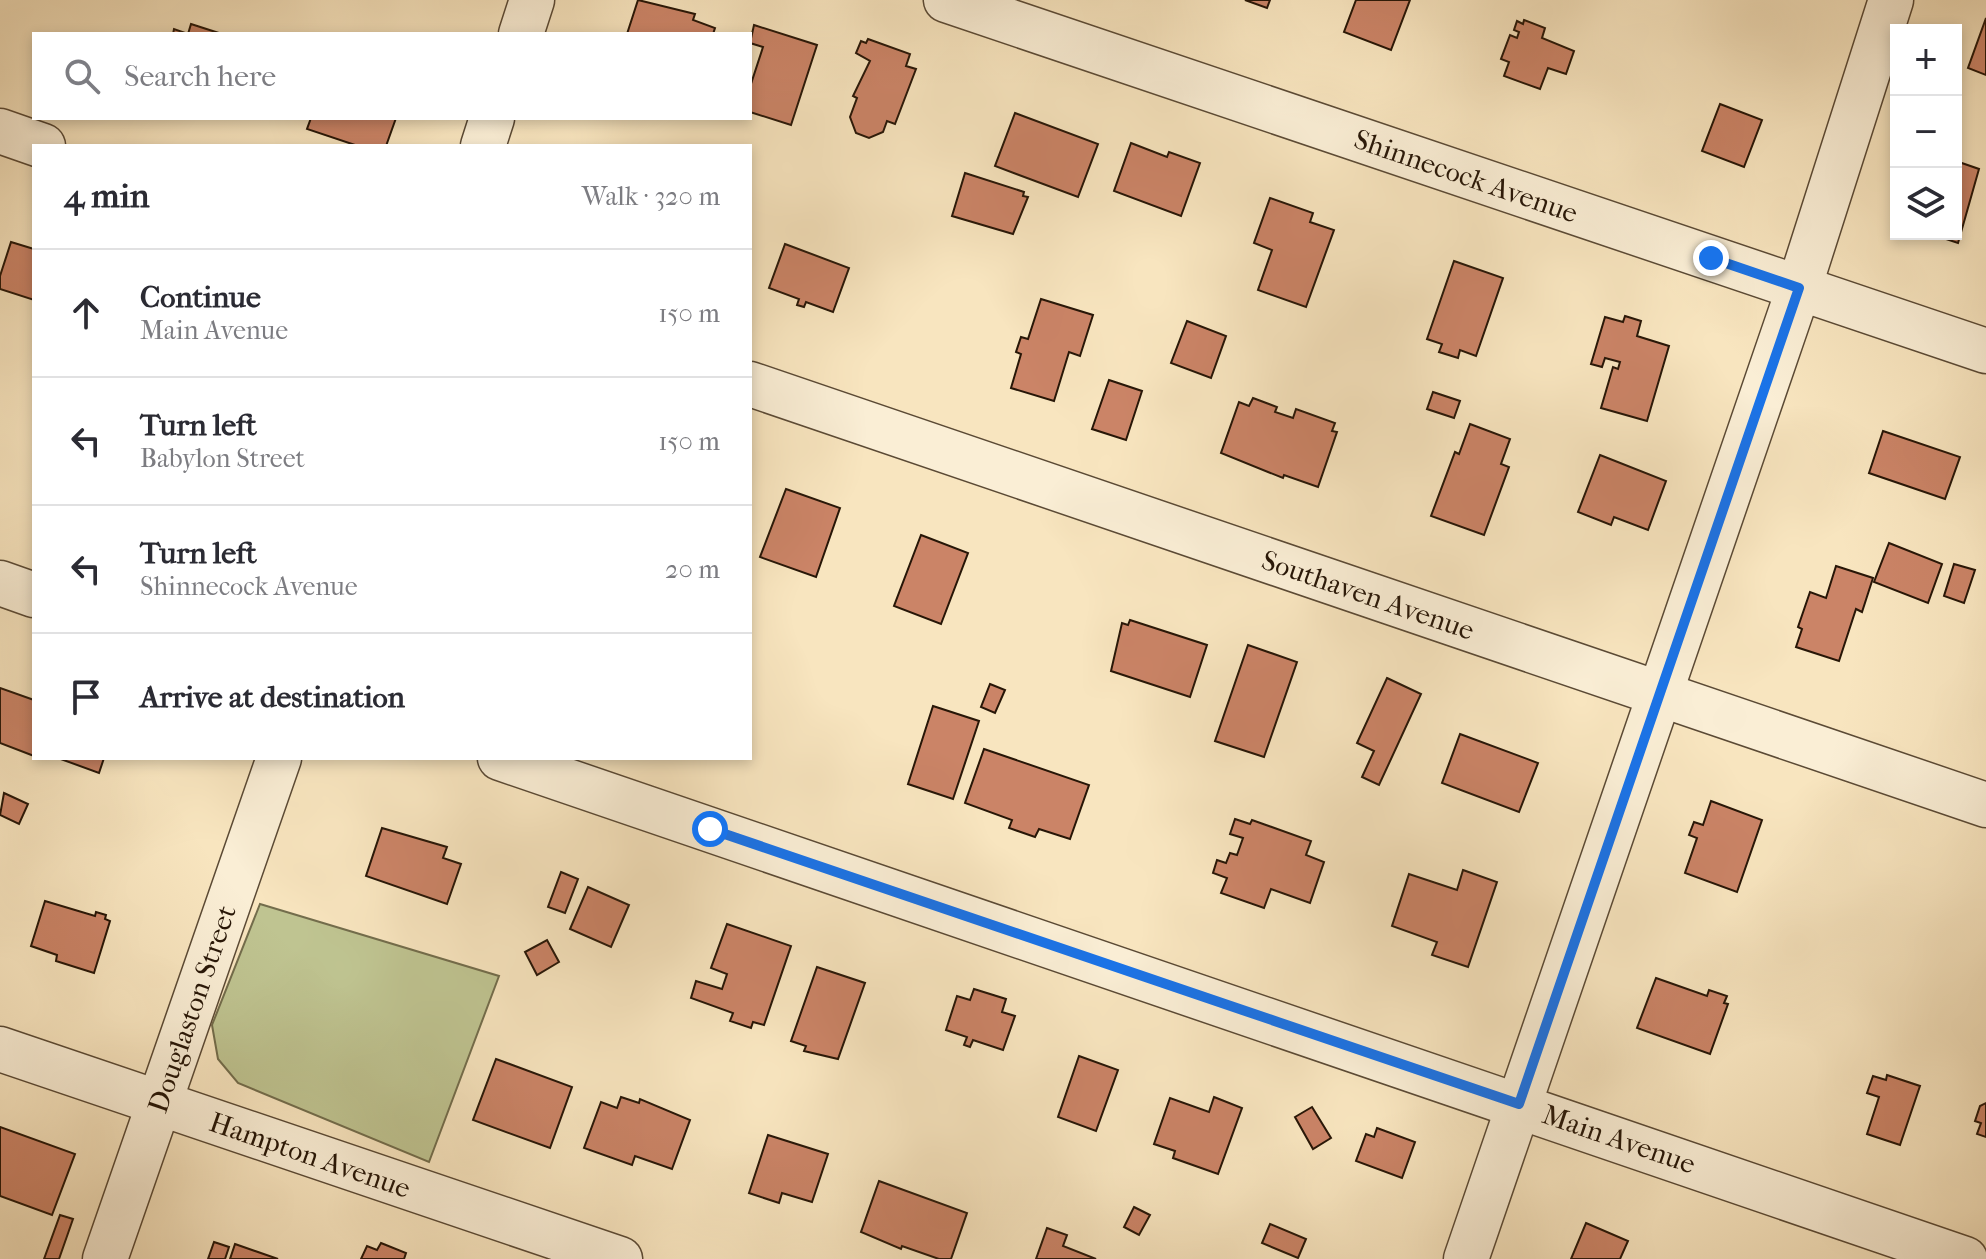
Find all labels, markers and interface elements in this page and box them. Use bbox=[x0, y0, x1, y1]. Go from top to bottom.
map controls bbox=[1890, 24, 1962, 240]
button: + bbox=[1890, 24, 1962, 96]
search box bbox=[32, 32, 752, 120]
icon: search bbox=[60, 54, 104, 98]
text: Search here bbox=[124, 59, 276, 94]
button: − bbox=[1890, 96, 1962, 168]
street label: Shinnecock Avenue bbox=[1350, 122, 1582, 230]
button: layers bbox=[1890, 168, 1962, 240]
text: 4 min bbox=[64, 176, 149, 216]
text: Walk · 320 m bbox=[582, 181, 720, 212]
route end bbox=[1693, 240, 1729, 276]
text: Continue bbox=[140, 280, 261, 315]
icon: ahead bbox=[64, 291, 108, 335]
text: 150 m bbox=[658, 298, 720, 329]
text: Main Avenue bbox=[140, 315, 288, 346]
text: Turn left bbox=[140, 408, 257, 443]
icon: left bbox=[64, 419, 108, 463]
text: 150 m bbox=[658, 426, 720, 457]
text: Babylon Street bbox=[140, 443, 305, 474]
text: Turn left bbox=[140, 536, 257, 571]
street label: Southaven Avenue bbox=[1258, 543, 1479, 647]
icon: left bbox=[64, 547, 108, 591]
text: 20 m bbox=[665, 554, 720, 585]
text: Shinnecock Avenue bbox=[140, 571, 358, 602]
icon: arrive bbox=[64, 675, 108, 719]
text: Arrive at destination bbox=[140, 680, 405, 715]
route start bbox=[692, 811, 728, 847]
street label: Douglaston Street bbox=[141, 901, 243, 1117]
street label: Main Avenue bbox=[1538, 1097, 1700, 1181]
street label: Hampton Avenue bbox=[205, 1105, 415, 1205]

